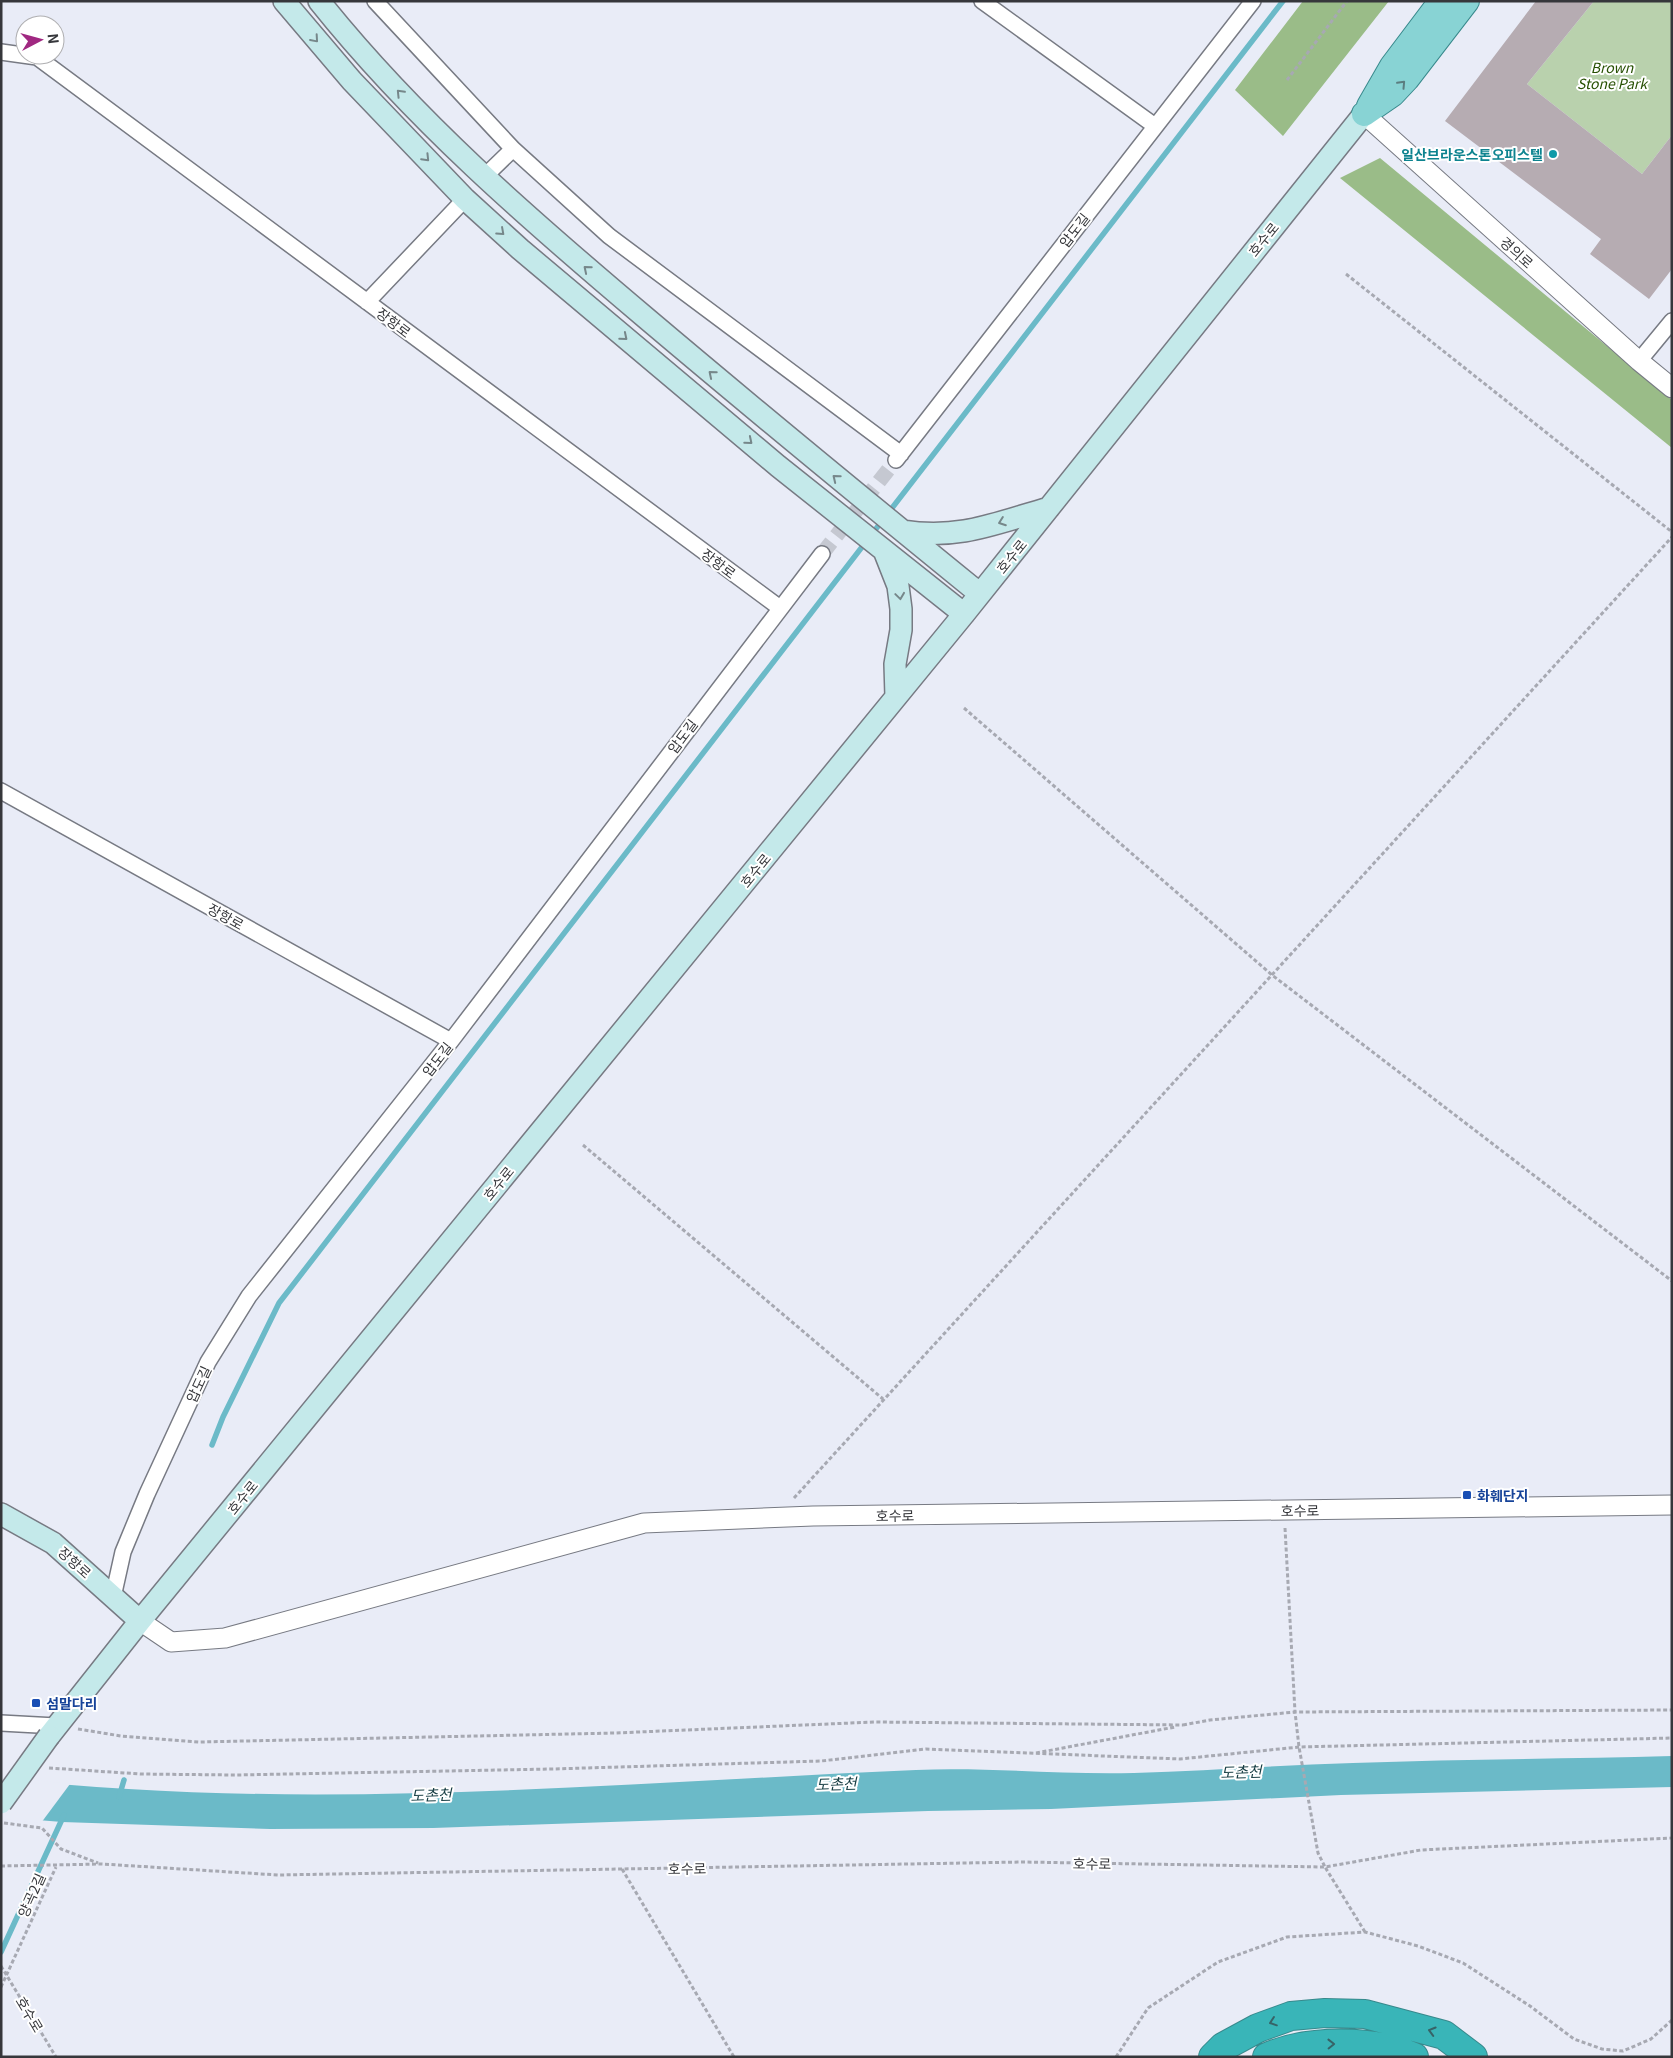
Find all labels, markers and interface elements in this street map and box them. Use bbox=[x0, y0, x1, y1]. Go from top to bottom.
north arrow bbox=[15, 15, 65, 65]
text: N bbox=[43, 32, 64, 45]
one-way arrow bbox=[309, 33, 318, 42]
park label: Brown Stone Park bbox=[1577, 57, 1649, 93]
one-way arrow bbox=[1396, 80, 1405, 89]
one-way arrow bbox=[397, 90, 406, 99]
place label: 일산브라운스톤오피스텔 bbox=[1401, 144, 1543, 164]
marker: 일산브라운스톤오피스텔 bbox=[1547, 148, 1559, 160]
one-way arrow bbox=[420, 152, 429, 161]
street label: 압도길 bbox=[1054, 209, 1094, 251]
street label: 호수로 bbox=[1243, 218, 1283, 260]
one-way arrow bbox=[495, 226, 504, 235]
street label: 경의로 bbox=[1496, 232, 1538, 272]
one-way arrow bbox=[584, 265, 593, 274]
street label: 장항로 bbox=[373, 302, 416, 342]
one-way arrow bbox=[619, 331, 628, 340]
one-way arrow bbox=[708, 370, 717, 379]
one-way arrow bbox=[743, 436, 752, 444]
one-way arrow bbox=[833, 475, 842, 483]
one-way arrow bbox=[998, 516, 1007, 526]
street label: 호수로 bbox=[991, 535, 1031, 577]
street label: 장항로 bbox=[698, 543, 741, 583]
one-way arrow bbox=[894, 593, 905, 601]
street label: 압도길 bbox=[662, 715, 702, 757]
street label: 호수로 bbox=[735, 849, 775, 891]
street label: 장항로 bbox=[204, 898, 248, 934]
street label: 압도길 bbox=[417, 1038, 457, 1080]
street label: 호수로 bbox=[478, 1162, 518, 1204]
street label: 압도길 bbox=[181, 1362, 215, 1406]
street label: 호수로 bbox=[222, 1476, 262, 1518]
place label: 화훼단지 bbox=[1477, 1485, 1529, 1505]
marker: 화훼단지 bbox=[1461, 1489, 1473, 1501]
street label: 호수로 bbox=[1281, 1500, 1320, 1520]
street label: 호수로 bbox=[876, 1505, 915, 1525]
street label: 장항로 bbox=[54, 1542, 96, 1582]
place label: 섬말다리 bbox=[46, 1693, 98, 1713]
marker: 섬말다리 bbox=[30, 1697, 42, 1709]
water label: 도촌천 bbox=[1220, 1760, 1264, 1782]
water label: 도촌천 bbox=[815, 1772, 859, 1794]
water label: 도촌천 bbox=[410, 1783, 454, 1805]
street label: 호수로 bbox=[1073, 1853, 1112, 1873]
street label: 호수로 bbox=[668, 1858, 707, 1878]
street label: 양곡2길 bbox=[12, 1870, 50, 1920]
street label: 호수로 bbox=[11, 1992, 49, 2036]
one-way arrow bbox=[1269, 2017, 1278, 2027]
one-way arrow bbox=[1429, 2027, 1437, 2037]
one-way arrow bbox=[1328, 2039, 1336, 2050]

